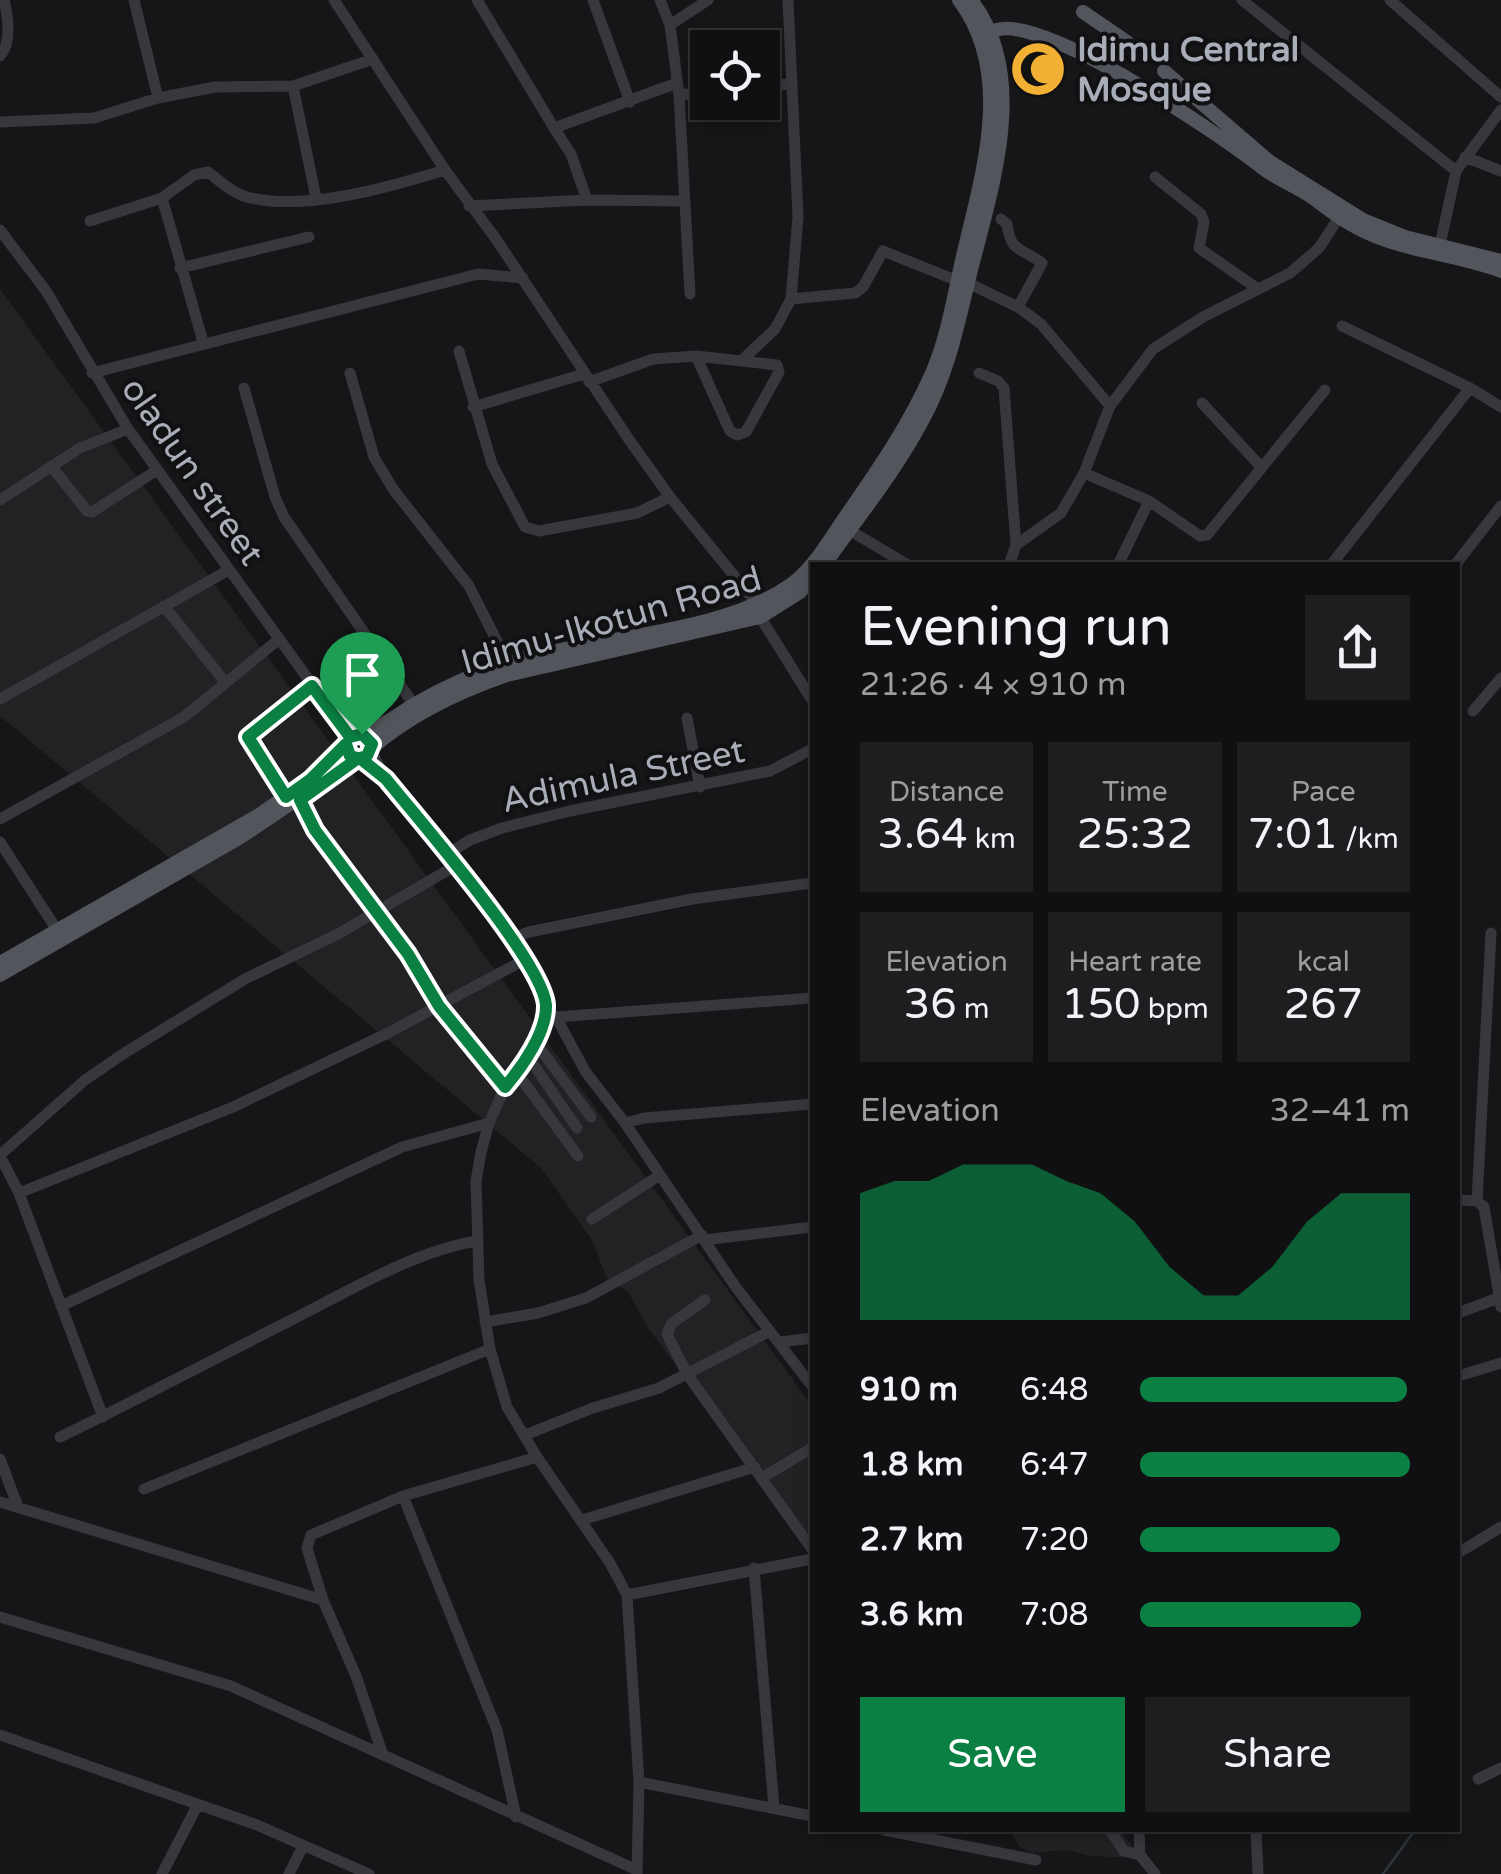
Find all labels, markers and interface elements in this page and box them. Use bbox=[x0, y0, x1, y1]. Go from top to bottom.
place label: Idimu Central Mosque bbox=[1077, 29, 1299, 111]
map controls bbox=[690, 30, 780, 120]
button: locate bbox=[690, 30, 780, 120]
mosque icon: Idimu Central Mosque bbox=[1008, 39, 1068, 99]
street label: oladun street bbox=[112, 370, 272, 573]
street label: Idimu-Ikotun Road bbox=[456, 558, 766, 684]
text: Evening run bbox=[860, 595, 1172, 661]
button: share bbox=[1305, 595, 1410, 700]
pin bbox=[320, 632, 405, 735]
icon: arrive bbox=[335, 647, 390, 702]
text: 21:26 · 4 × 910 m bbox=[860, 666, 1126, 704]
street label: Adimula Street bbox=[498, 730, 749, 822]
text: Distance bbox=[889, 775, 1004, 809]
text: Time bbox=[1102, 775, 1168, 809]
text: Pace bbox=[1291, 775, 1356, 809]
text: 3.64 bbox=[878, 809, 968, 860]
text: 25:32 bbox=[1077, 809, 1193, 860]
text: 7:01 bbox=[1248, 809, 1338, 860]
text: km bbox=[968, 822, 1016, 856]
text: /km bbox=[1338, 822, 1399, 856]
text: Elevation bbox=[885, 945, 1008, 979]
text: Heart rate bbox=[1068, 945, 1202, 979]
text: kcal bbox=[1297, 945, 1350, 979]
text: 36 bbox=[904, 979, 957, 1030]
text: 150 bbox=[1061, 979, 1140, 1030]
text: 267 bbox=[1284, 979, 1363, 1030]
text: m bbox=[957, 992, 990, 1026]
text: bpm bbox=[1140, 992, 1209, 1026]
text: Elevation bbox=[860, 1092, 1000, 1130]
text: 32–41 m bbox=[1270, 1092, 1410, 1130]
text: 910 m bbox=[860, 1371, 958, 1409]
text: 6:48 bbox=[1020, 1371, 1089, 1409]
text: 1.8 km bbox=[860, 1446, 964, 1484]
text: 6:47 bbox=[1020, 1446, 1089, 1484]
text: 2.7 km bbox=[860, 1521, 963, 1559]
text: 7:20 bbox=[1020, 1521, 1089, 1559]
text: 3.6 km bbox=[860, 1596, 964, 1634]
text: 7:08 bbox=[1020, 1596, 1089, 1634]
button: Save bbox=[860, 1697, 1125, 1812]
button: Share bbox=[1145, 1697, 1410, 1812]

